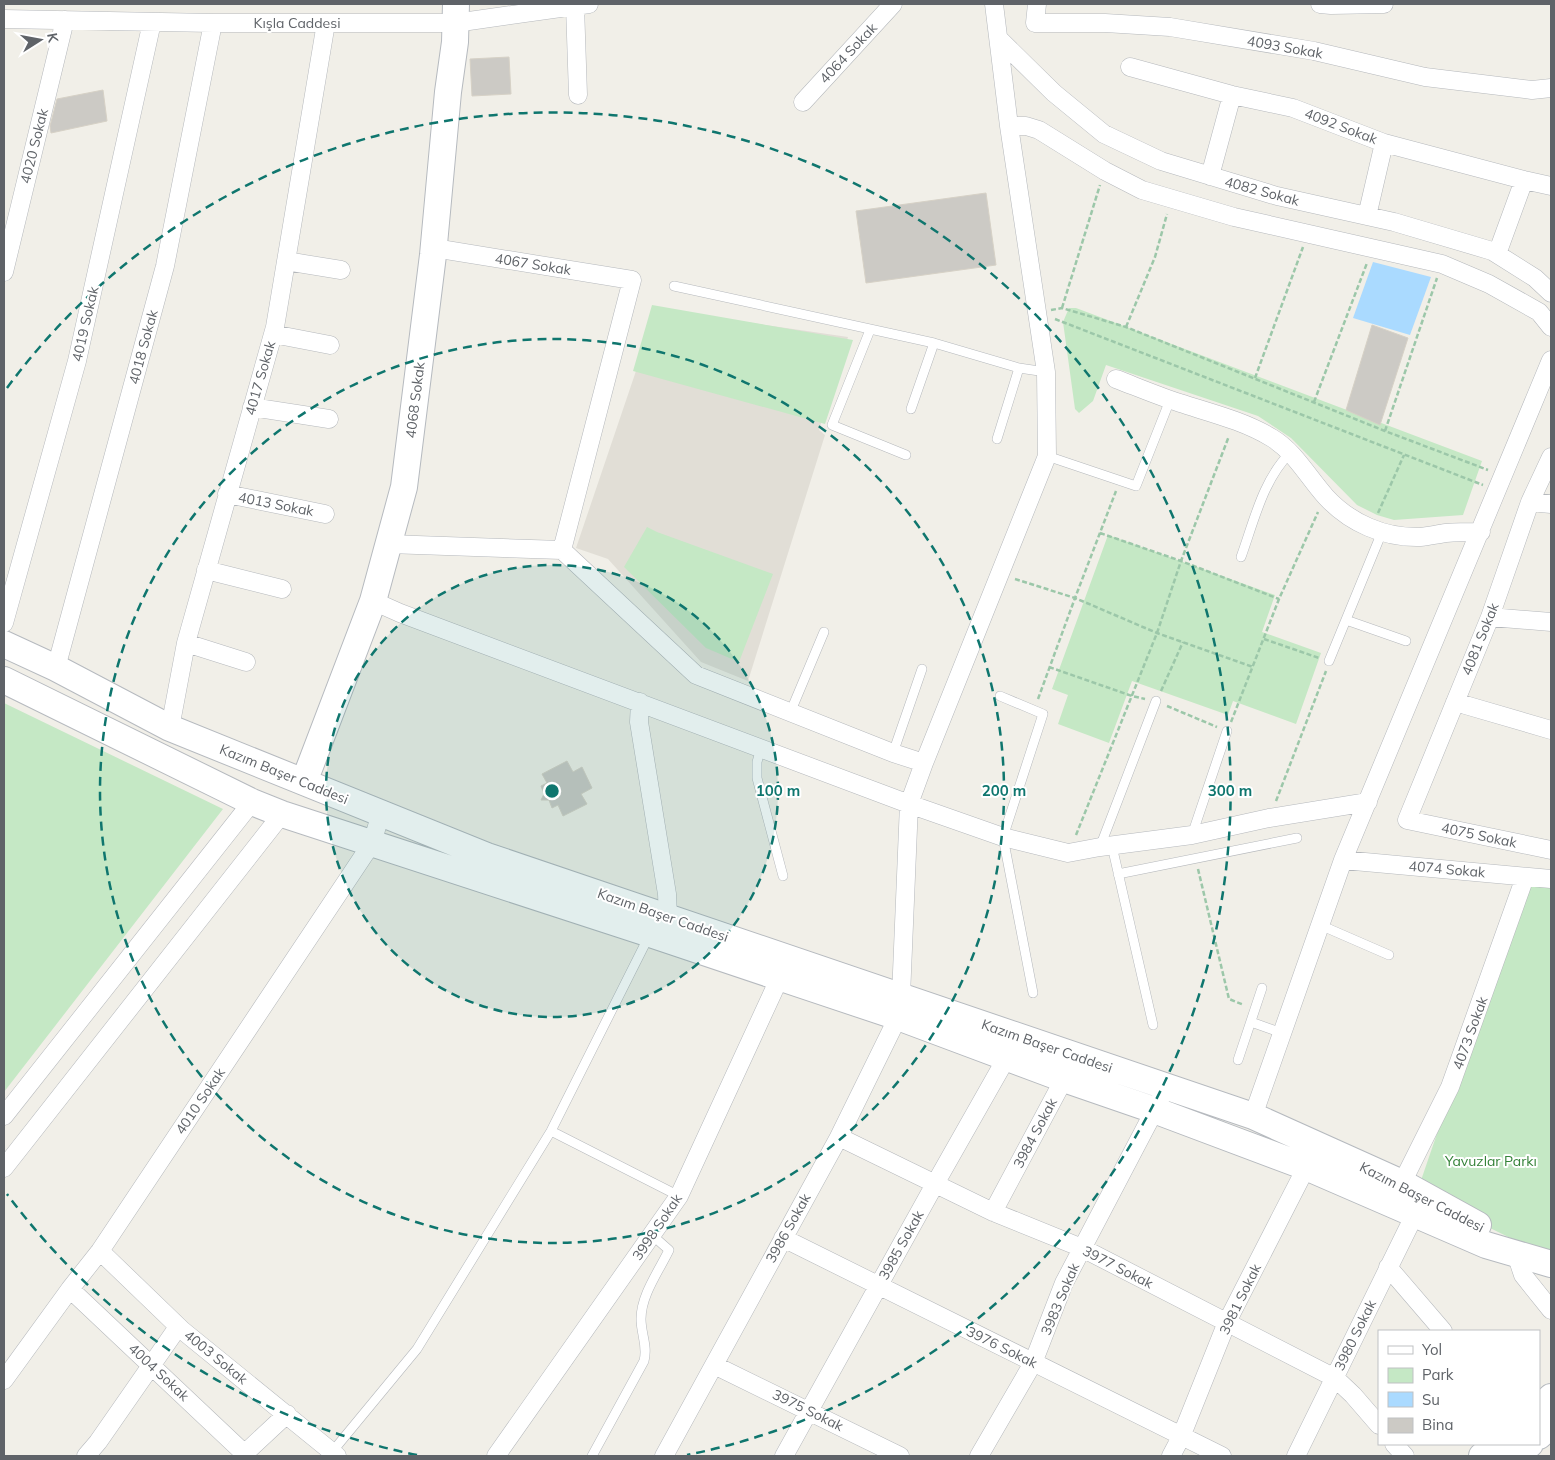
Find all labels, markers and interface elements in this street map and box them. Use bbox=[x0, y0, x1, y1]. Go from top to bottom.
street label: Kışla Caddesi bbox=[254, 14, 340, 32]
north arrow bbox=[15, 15, 65, 65]
street label: 4064 Sokak bbox=[815, 18, 881, 87]
text: K bbox=[43, 31, 63, 44]
street label: 4093 Sokak bbox=[1246, 31, 1325, 63]
street label: 4092 Sokak bbox=[1302, 104, 1381, 148]
street label: 4020 Sokak bbox=[16, 106, 52, 185]
street label: 4082 Sokak bbox=[1223, 172, 1302, 210]
street label: 4067 Sokak bbox=[494, 249, 573, 279]
street label: 4019 Sokak bbox=[68, 284, 103, 363]
street label: 4018 Sokak bbox=[124, 307, 162, 386]
street label: 4017 Sokak bbox=[241, 338, 279, 417]
street label: 4068 Sokak bbox=[401, 360, 429, 439]
street label: 4013 Sokak bbox=[237, 488, 316, 520]
street label: 4081 Sokak bbox=[1457, 599, 1503, 678]
street label: Kazım Başer Caddesi bbox=[217, 740, 351, 808]
text: 100 m bbox=[756, 781, 800, 800]
text: 200 m bbox=[982, 781, 1026, 800]
text: 300 m bbox=[1208, 781, 1252, 800]
centre of rings bbox=[543, 782, 561, 800]
street label: 4075 Sokak bbox=[1440, 818, 1519, 852]
street label: 4074 Sokak bbox=[1408, 857, 1487, 881]
street label: Kazım Başer Caddesi bbox=[595, 884, 731, 946]
street label: 4073 Sokak bbox=[1448, 993, 1492, 1072]
street label: Kazım Başer Caddesi bbox=[979, 1015, 1115, 1077]
street label: 4010 Sokak bbox=[171, 1064, 229, 1138]
street label: 3984 Sokak bbox=[1009, 1094, 1061, 1171]
park label: Yavuzlar Parkı bbox=[1444, 1152, 1537, 1170]
street label: Kazım Başer Caddesi bbox=[1357, 1158, 1487, 1236]
street label: 3986 Sokak bbox=[762, 1189, 815, 1266]
street label: 3998 Sokak bbox=[628, 1190, 686, 1264]
street label: 3985 Sokak bbox=[875, 1206, 928, 1283]
street label: 3977 Sokak bbox=[1080, 1242, 1157, 1293]
street label: 3983 Sokak bbox=[1037, 1259, 1084, 1338]
street label: 3981 Sokak bbox=[1215, 1260, 1265, 1337]
street label: 3980 Sokak bbox=[1330, 1296, 1380, 1373]
street label: 3976 Sokak bbox=[964, 1322, 1041, 1372]
street label: 4003 Sokak bbox=[181, 1326, 252, 1389]
legend bbox=[1378, 1330, 1540, 1445]
street label: 4004 Sokak bbox=[125, 1339, 194, 1405]
text: Yol bbox=[1421, 1340, 1442, 1359]
text: Park bbox=[1422, 1365, 1454, 1384]
street label: 3975 Sokak bbox=[770, 1385, 847, 1435]
text: Su bbox=[1422, 1390, 1440, 1409]
text: Bina bbox=[1422, 1415, 1454, 1434]

